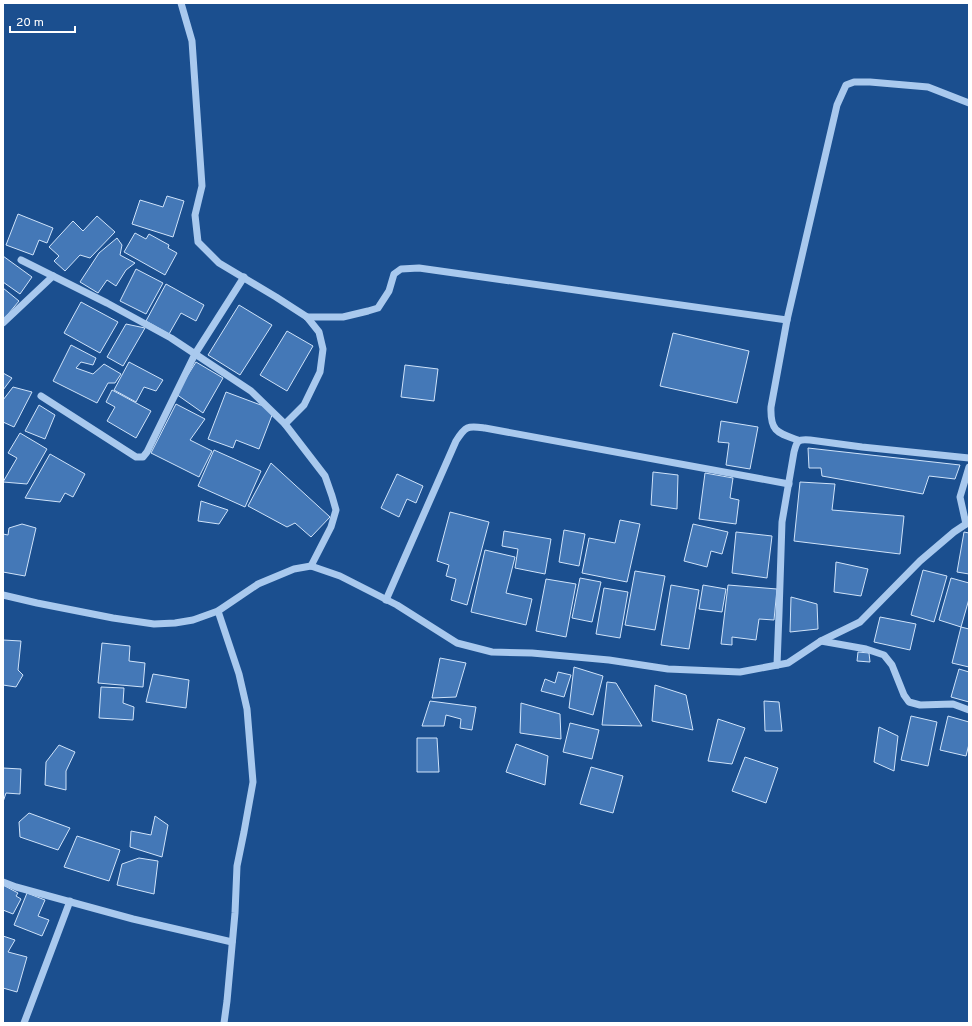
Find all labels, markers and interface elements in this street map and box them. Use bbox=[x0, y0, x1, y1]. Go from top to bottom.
scale bar bbox=[10, 8, 75, 34]
text: 20 m bbox=[16, 15, 44, 31]

